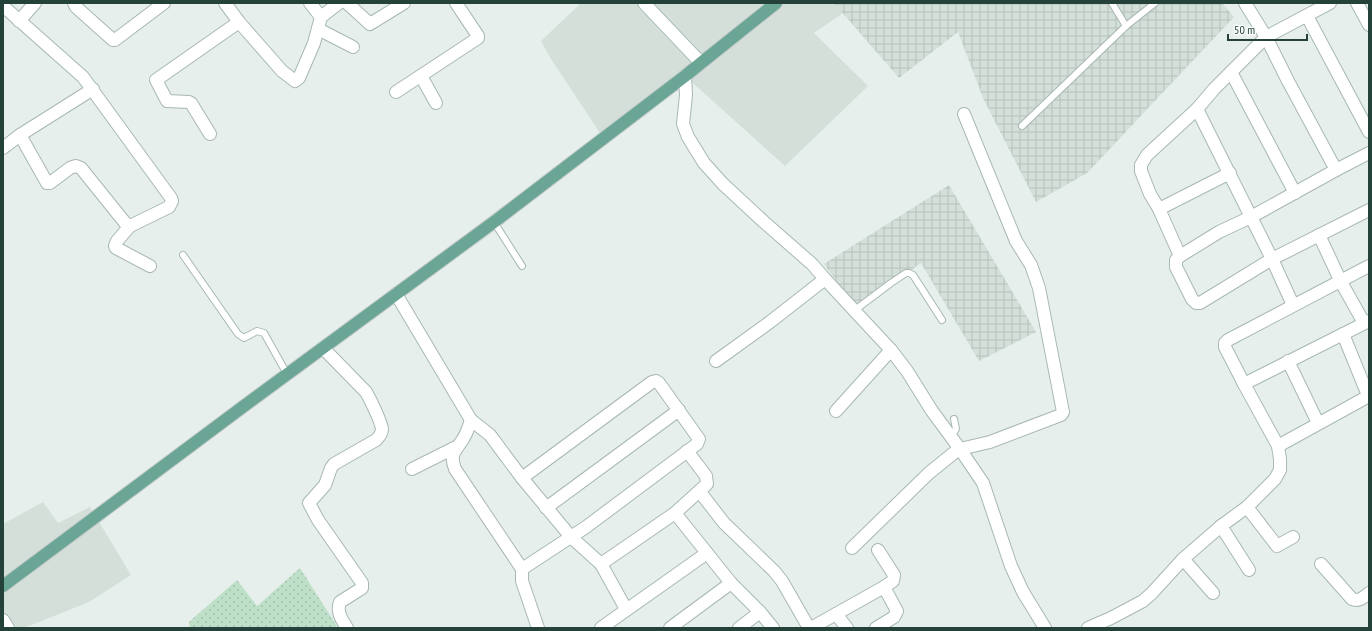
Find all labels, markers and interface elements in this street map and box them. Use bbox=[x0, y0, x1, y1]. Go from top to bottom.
scale bar bbox=[1228, 16, 1307, 42]
text: 50 m bbox=[1234, 22, 1255, 37]

